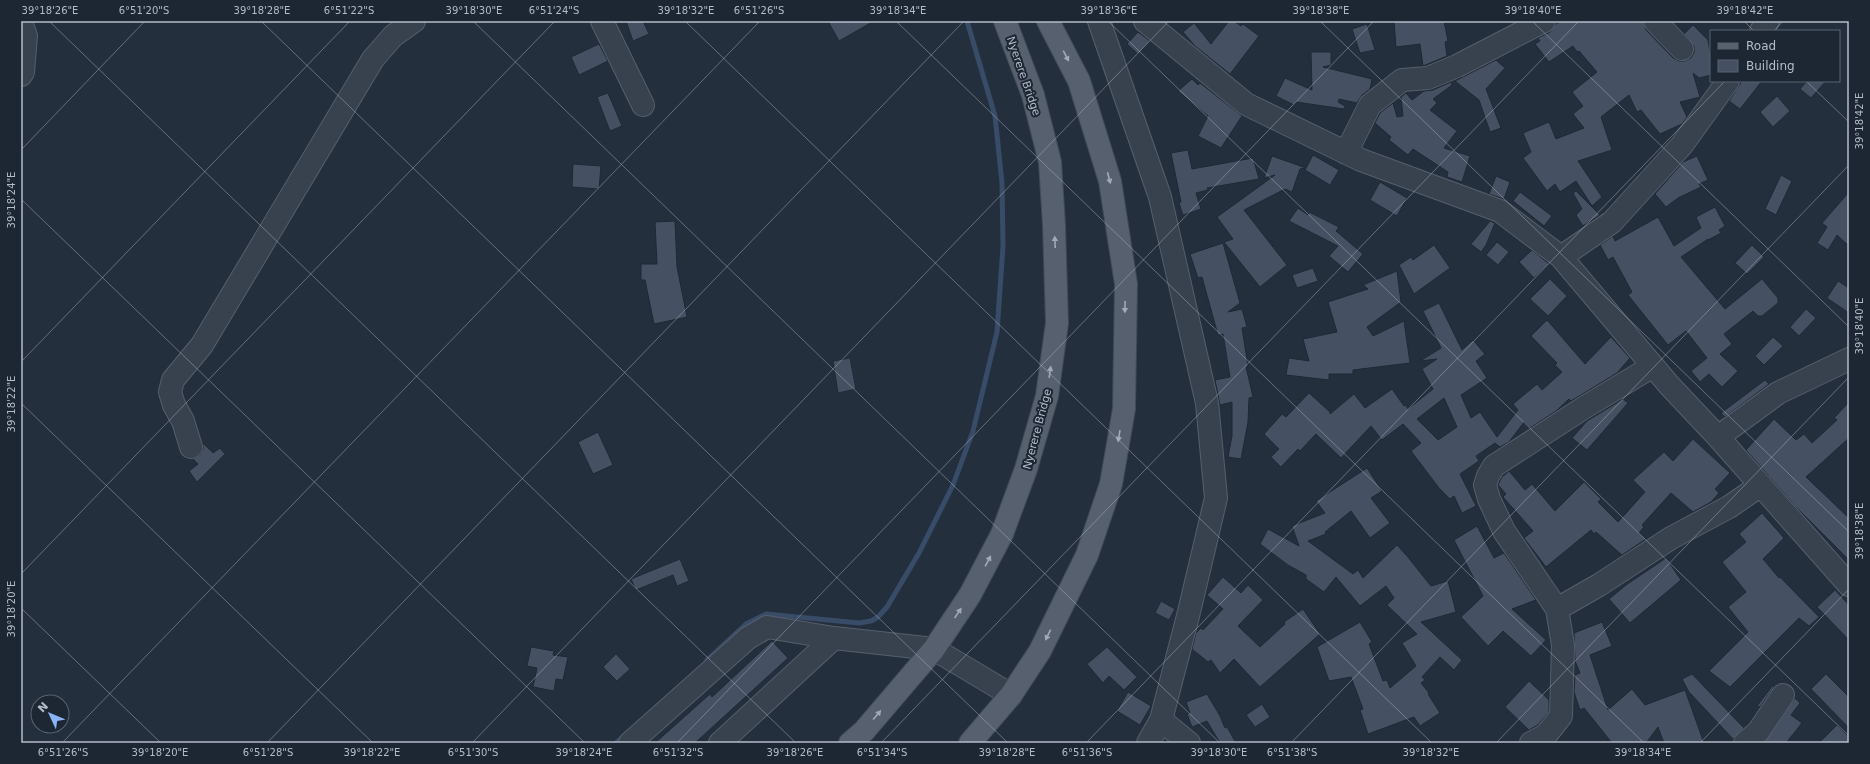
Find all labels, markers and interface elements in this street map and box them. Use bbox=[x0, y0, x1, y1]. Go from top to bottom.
text: 39°18'26"E bbox=[22, 5, 78, 16]
text: 6°51'20"S bbox=[119, 5, 169, 16]
text: 39°18'28"E bbox=[234, 5, 290, 16]
text: 6°51'22"S bbox=[324, 5, 374, 16]
text: 39°18'30"E bbox=[446, 5, 502, 16]
text: 6°51'24"S bbox=[529, 5, 579, 16]
text: 39°18'32"E bbox=[658, 5, 714, 16]
text: 6°51'26"S bbox=[734, 5, 784, 16]
text: 39°18'34"E bbox=[870, 5, 926, 16]
text: 39°18'36"E bbox=[1081, 5, 1137, 16]
text: 39°18'38"E bbox=[1293, 5, 1349, 16]
text: 39°18'40"E bbox=[1505, 5, 1561, 16]
text: 39°18'42"E bbox=[1717, 5, 1773, 16]
legend bbox=[1710, 30, 1840, 82]
street label: Nyerere Bridge bbox=[1004, 35, 1043, 118]
text: Road bbox=[1746, 39, 1776, 53]
one-way arrow bbox=[1063, 50, 1069, 61]
text: Building bbox=[1746, 59, 1795, 73]
text: 39°18'42"E bbox=[1854, 93, 1865, 149]
text: 39°18'24"E bbox=[6, 172, 17, 228]
one-way arrow bbox=[1106, 172, 1112, 184]
one-way arrow bbox=[1051, 236, 1058, 248]
text: 39°18'40"E bbox=[1854, 298, 1865, 354]
one-way arrow bbox=[1122, 301, 1129, 313]
one-way arrow bbox=[1047, 366, 1053, 378]
text: 39°18'22"E bbox=[6, 376, 17, 432]
street label: Nyerere Bridge bbox=[1020, 387, 1055, 471]
one-way arrow bbox=[1116, 430, 1122, 442]
text: 39°18'38"E bbox=[1854, 503, 1865, 559]
one-way arrow bbox=[985, 555, 991, 567]
text: 39°18'20"E bbox=[6, 581, 17, 637]
one-way arrow bbox=[954, 608, 962, 618]
one-way arrow bbox=[1045, 629, 1051, 641]
north arrow bbox=[30, 694, 70, 734]
text: N bbox=[35, 700, 51, 715]
one-way arrow bbox=[873, 710, 882, 720]
text: 6°51'26"S bbox=[38, 747, 88, 758]
text: 39°18'20"E bbox=[132, 747, 188, 758]
text: 6°51'28"S bbox=[243, 747, 293, 758]
text: 39°18'22"E bbox=[344, 747, 400, 758]
text: 6°51'30"S bbox=[448, 747, 498, 758]
text: 39°18'24"E bbox=[556, 747, 612, 758]
text: 6°51'32"S bbox=[653, 747, 703, 758]
text: 39°18'26"E bbox=[767, 747, 823, 758]
text: 6°51'34"S bbox=[857, 747, 907, 758]
text: 39°18'28"E bbox=[979, 747, 1035, 758]
text: 6°51'36"S bbox=[1062, 747, 1112, 758]
text: 39°18'30"E bbox=[1191, 747, 1247, 758]
text: 6°51'38"S bbox=[1267, 747, 1317, 758]
text: 39°18'32"E bbox=[1403, 747, 1459, 758]
text: 39°18'34"E bbox=[1615, 747, 1671, 758]

